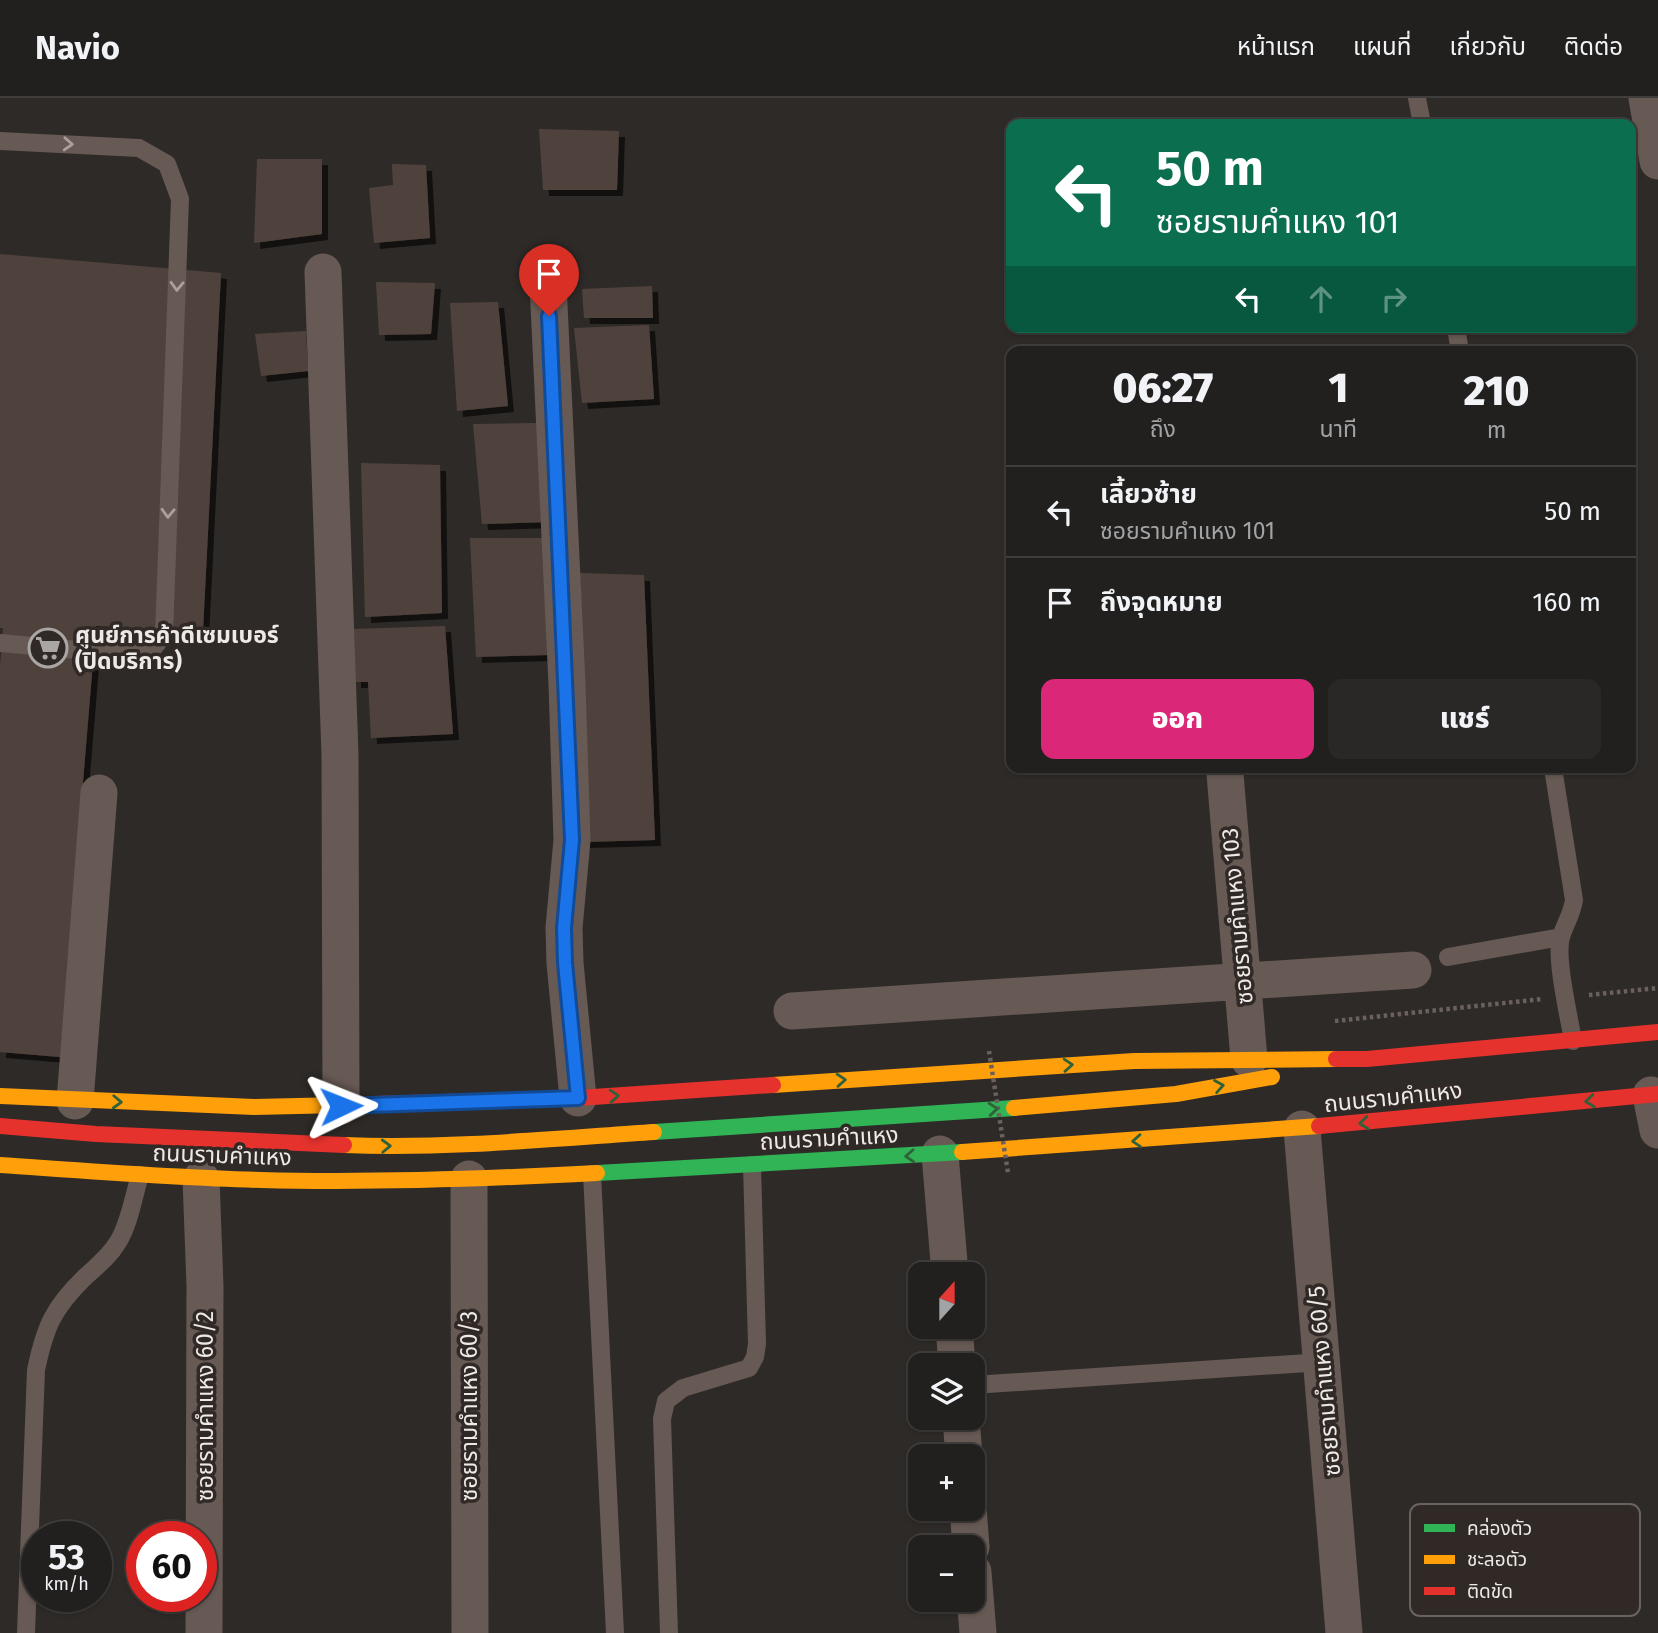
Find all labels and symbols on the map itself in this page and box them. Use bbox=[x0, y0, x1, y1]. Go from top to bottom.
one-way arrow bbox=[63, 137, 74, 152]
pin bbox=[519, 244, 579, 316]
one-way arrow bbox=[169, 281, 184, 292]
one-way arrow bbox=[161, 508, 176, 519]
place label: ศูนย์การค้าดีเซมเบอร์ (ปิดบริการ) bbox=[75, 621, 279, 675]
supermarket icon: ศูนย์การค้าดีเซมเบอร์ (ปิดบริการ) bbox=[27, 627, 69, 669]
street label: ซอยรามคำแหง 103 bbox=[1215, 827, 1259, 1005]
one-way arrow bbox=[1063, 1058, 1074, 1073]
position arrow bbox=[304, 1069, 378, 1143]
one-way arrow bbox=[836, 1073, 847, 1088]
street label: ถนนรามคำแหง bbox=[1322, 1076, 1464, 1118]
one-way arrow bbox=[1213, 1079, 1225, 1094]
one-way arrow bbox=[609, 1088, 620, 1103]
one-way arrow bbox=[1584, 1093, 1595, 1108]
one-way arrow bbox=[112, 1095, 123, 1110]
one-way arrow bbox=[987, 1102, 998, 1117]
one-way arrow bbox=[1358, 1116, 1369, 1131]
street label: ถนนรามคำแหง bbox=[759, 1120, 899, 1156]
one-way arrow bbox=[1131, 1133, 1142, 1148]
one-way arrow bbox=[381, 1138, 392, 1153]
street label: ถนนรามคำแหง bbox=[152, 1139, 292, 1171]
one-way arrow bbox=[904, 1148, 915, 1163]
north arrow bbox=[908, 1262, 985, 1339]
street label: ซอยรามคำแหง 60/5 bbox=[1302, 1285, 1346, 1477]
street label: ซอยรามคำแหง 60/2 bbox=[191, 1311, 219, 1501]
street label: ซอยรามคำแหง 60/3 bbox=[455, 1311, 483, 1501]
legend bbox=[1410, 1504, 1640, 1616]
text: คล่องตัว bbox=[1467, 1517, 1532, 1540]
speed limit sign: 60 bbox=[126, 1521, 217, 1612]
text: ชะลอตัว bbox=[1467, 1548, 1527, 1571]
text: ติดขัด bbox=[1467, 1580, 1513, 1603]

